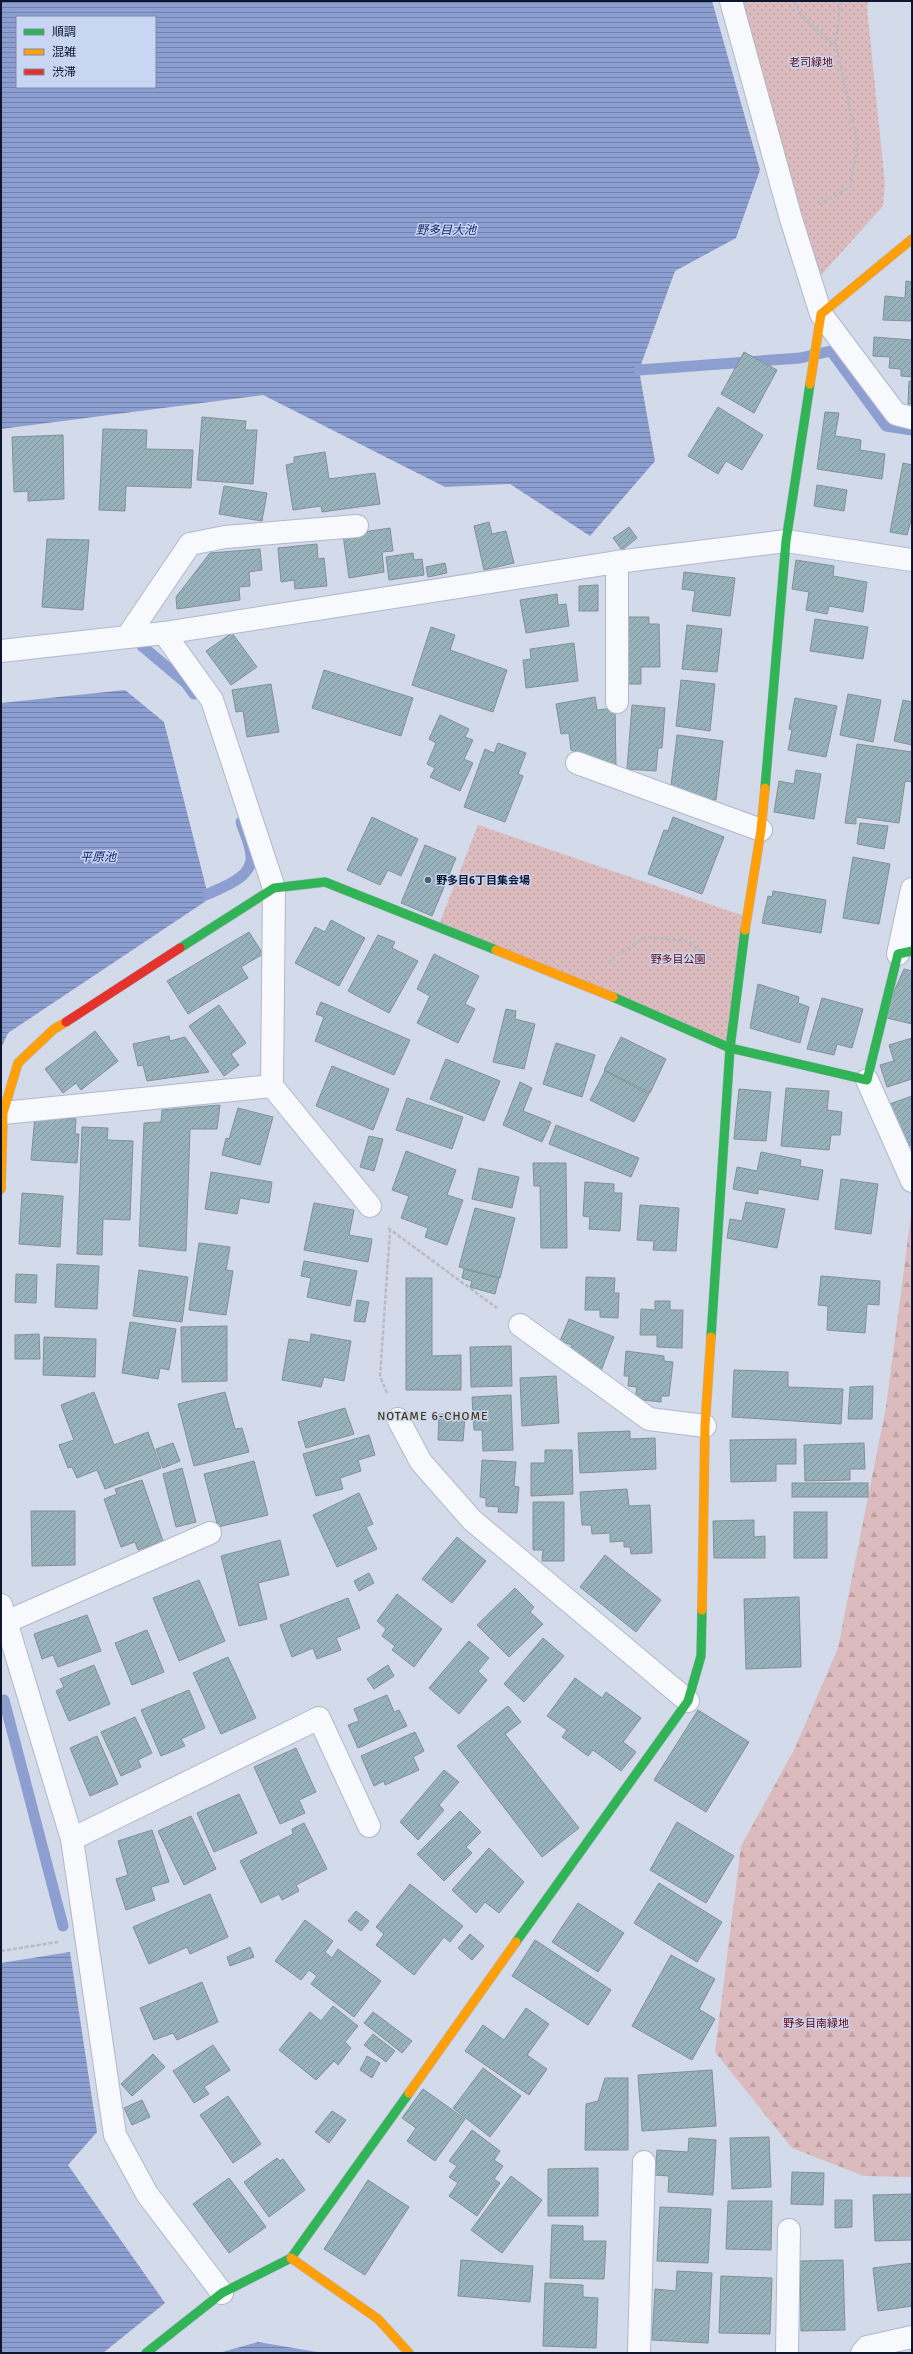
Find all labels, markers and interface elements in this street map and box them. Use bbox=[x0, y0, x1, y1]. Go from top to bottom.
legend bbox=[16, 16, 156, 88]
text: 順調 bbox=[52, 25, 76, 40]
text: 混雑 bbox=[52, 45, 76, 60]
park label: 老司緑地 bbox=[789, 56, 833, 69]
text: 渋滞 bbox=[52, 65, 76, 80]
water label: 野多目大池 bbox=[416, 223, 477, 238]
water label: 平原池 bbox=[80, 850, 117, 865]
place label: 野多目6丁目集会場 bbox=[436, 874, 530, 887]
marker: 野多目6丁目集会場 bbox=[423, 875, 433, 885]
park label: 野多目公園 bbox=[651, 953, 706, 966]
district label: NOTAME 6-CHOME bbox=[377, 1409, 489, 1424]
park label: 野多目南緑地 bbox=[783, 2017, 849, 2030]

